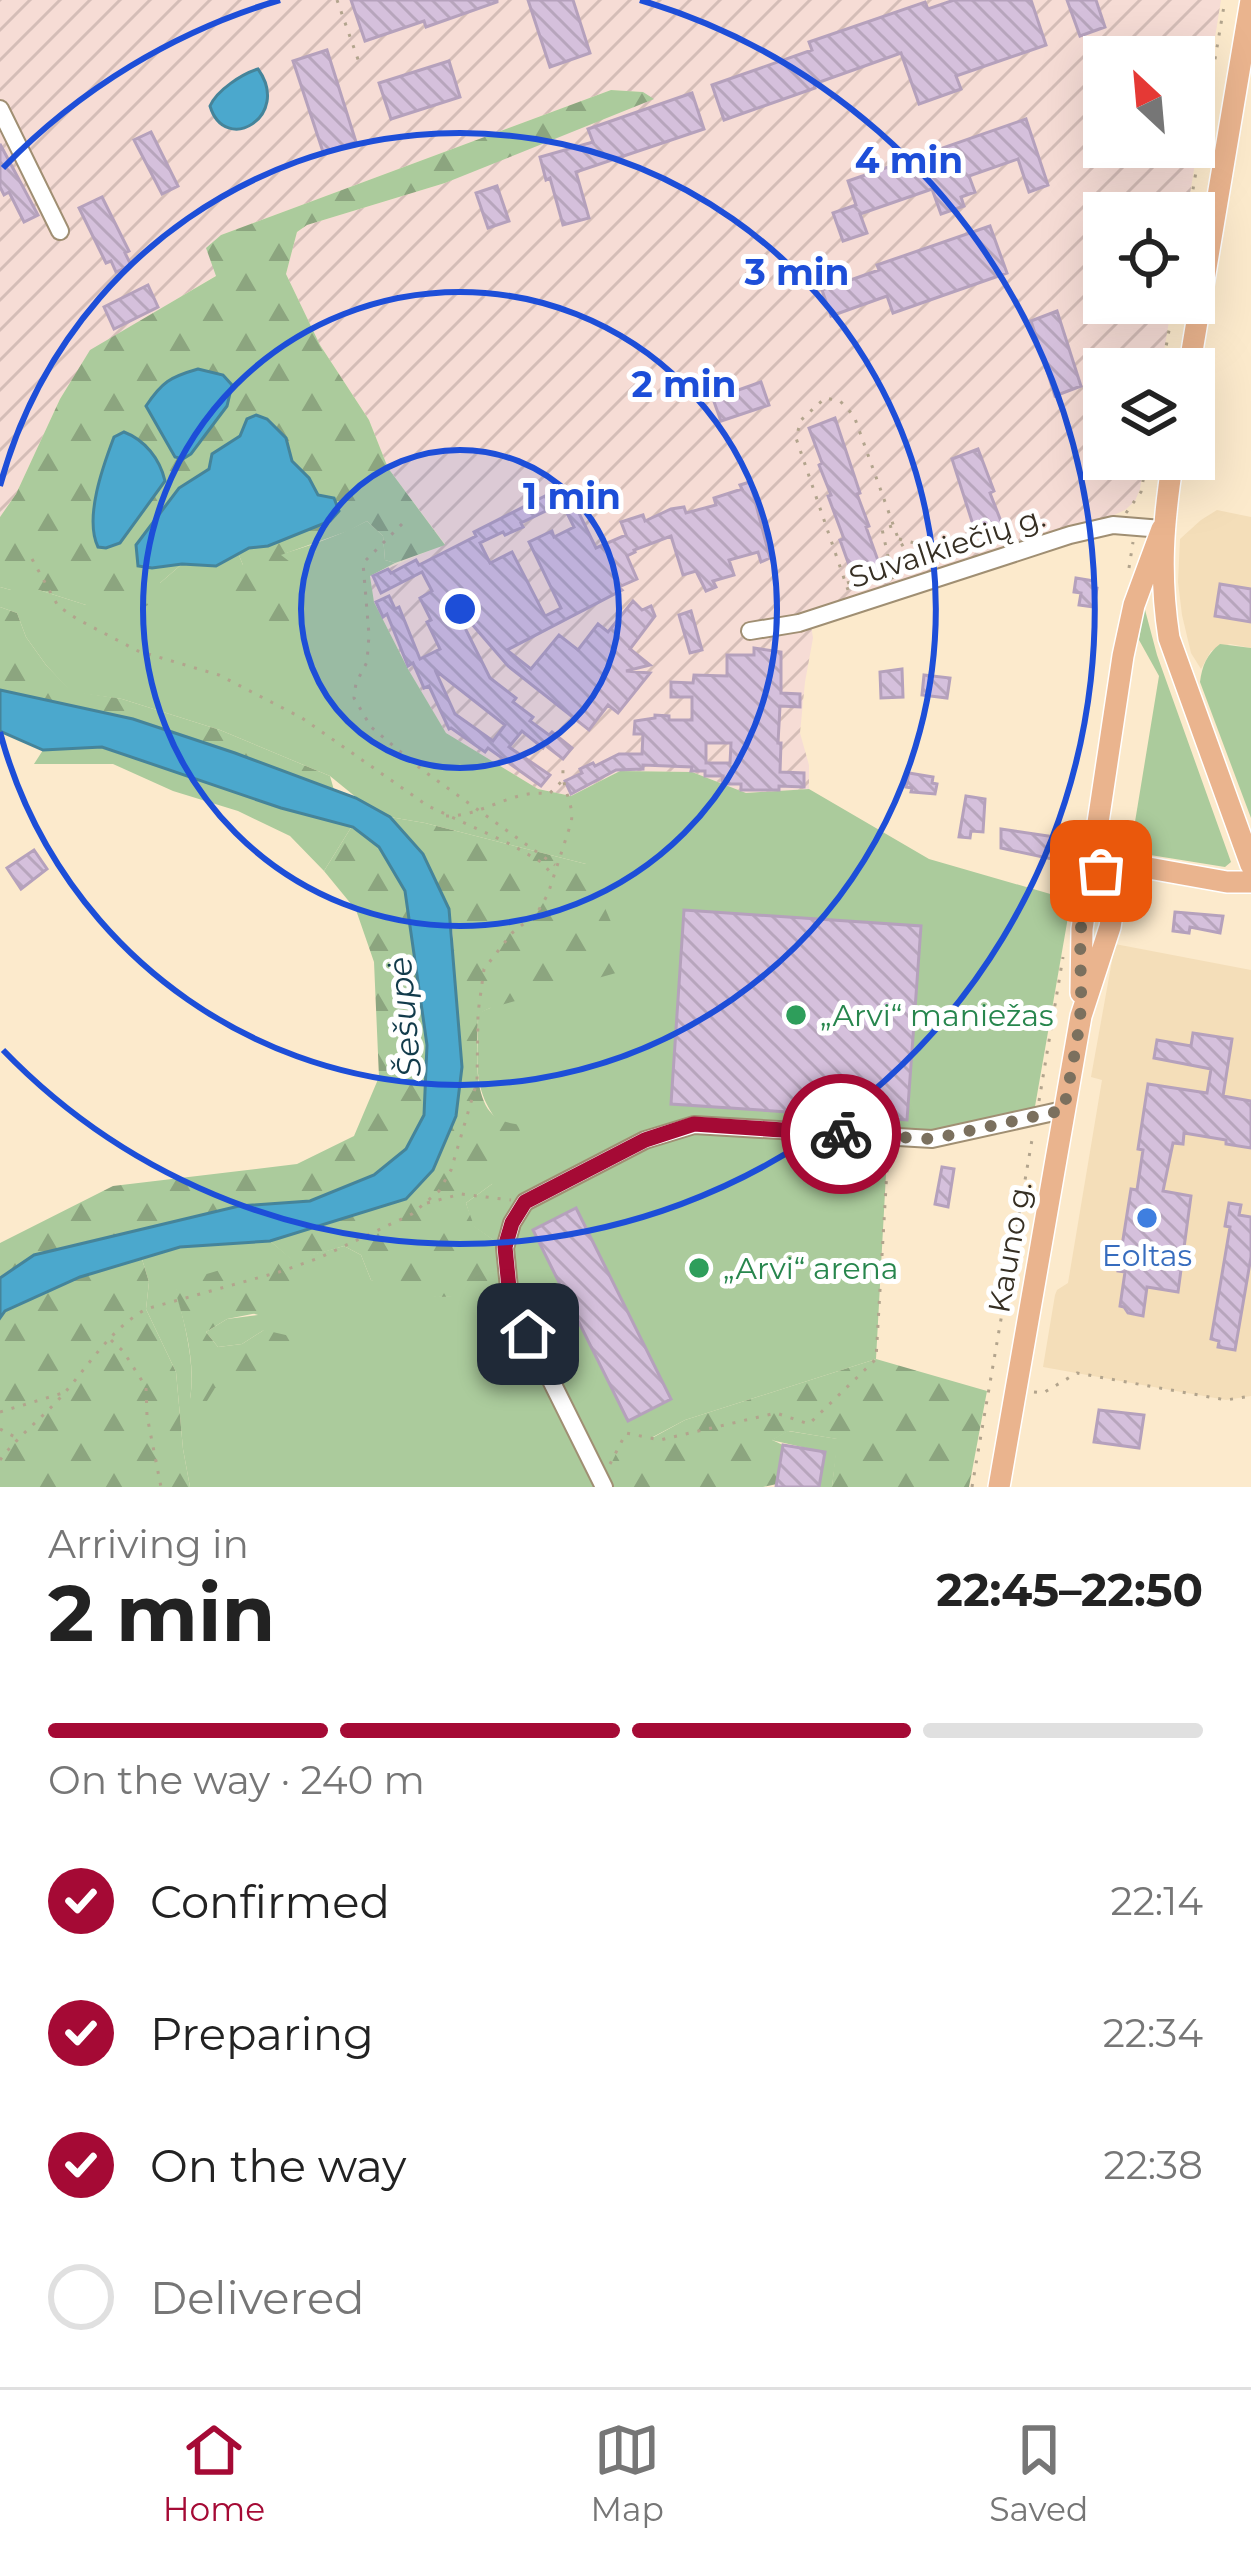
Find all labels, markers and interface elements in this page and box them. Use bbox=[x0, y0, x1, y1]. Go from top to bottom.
north arrow bbox=[1083, 36, 1215, 168]
map controls bbox=[1083, 36, 1215, 480]
text: 4 min bbox=[855, 138, 963, 182]
button: locate bbox=[1083, 192, 1215, 324]
text: 3 min bbox=[744, 250, 849, 294]
button: layers bbox=[1083, 348, 1215, 480]
text: 2 min bbox=[632, 362, 736, 406]
text: 1 min bbox=[523, 474, 621, 518]
street label: Suvalkiečių g. bbox=[844, 498, 1050, 596]
centre of rings bbox=[439, 588, 481, 630]
pin bbox=[1050, 820, 1152, 922]
icon: bag bbox=[1068, 838, 1134, 904]
water label: Šešupė bbox=[379, 955, 429, 1079]
place label: „Arvi“ maniežas bbox=[820, 997, 1054, 1034]
marker: „Arvi“ maniežas bbox=[783, 1002, 809, 1028]
courier bbox=[781, 1074, 901, 1194]
icon: bike bbox=[808, 1101, 874, 1167]
street label: Kauno g. bbox=[980, 1178, 1040, 1316]
marker: Eoltas bbox=[1134, 1205, 1160, 1231]
place label: Eoltas bbox=[1102, 1237, 1192, 1274]
place label: „Arvi“ arena bbox=[723, 1250, 899, 1287]
marker: „Arvi“ arena bbox=[686, 1255, 712, 1281]
pin bbox=[477, 1283, 579, 1385]
icon: home bbox=[495, 1301, 561, 1367]
text: Arriving in bbox=[48, 1520, 249, 1568]
text: 22:45–22:50 bbox=[936, 1562, 1203, 1617]
text: 2 min bbox=[48, 1565, 275, 1661]
text: On the way · 240 m bbox=[48, 1756, 425, 1804]
icon: check bbox=[48, 1868, 114, 1934]
text: Confirmed bbox=[150, 1874, 390, 1929]
text: 22:14 bbox=[1111, 1877, 1203, 1925]
icon: check bbox=[48, 2000, 114, 2066]
text: Preparing bbox=[150, 2006, 374, 2061]
text: 22:34 bbox=[1103, 2009, 1203, 2057]
icon: check bbox=[48, 2132, 114, 2198]
text: On the way bbox=[150, 2138, 406, 2193]
text: 22:38 bbox=[1104, 2141, 1203, 2189]
text: Delivered bbox=[150, 2270, 365, 2325]
tab: Home bbox=[163, 2417, 265, 2529]
tab: Map bbox=[590, 2417, 664, 2529]
tab: Saved bbox=[989, 2417, 1088, 2529]

